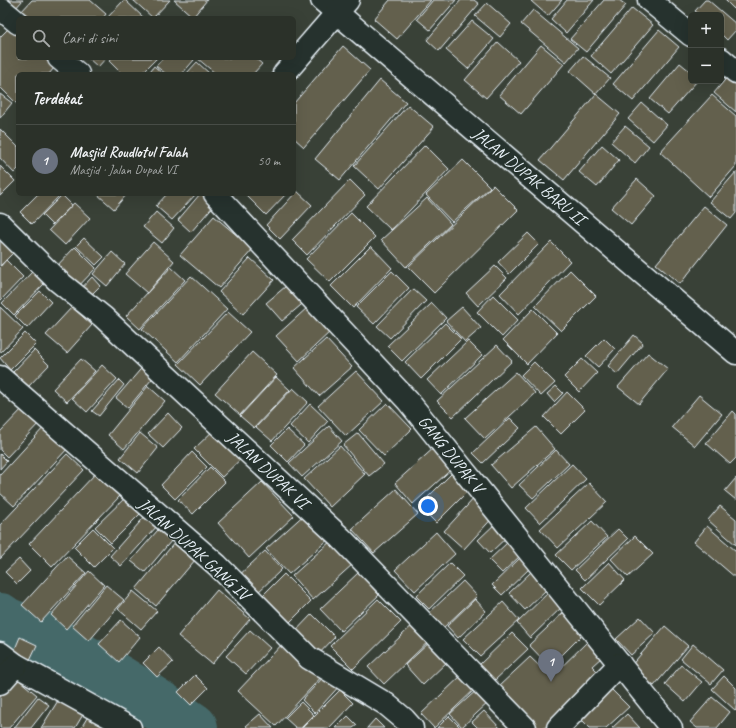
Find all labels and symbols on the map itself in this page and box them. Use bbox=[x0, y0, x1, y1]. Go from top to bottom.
street label: JALAN DUPAK BARU II bbox=[468, 122, 593, 232]
street label: GANG DUPAK V bbox=[414, 411, 491, 500]
street label: JALAN DUPAK VI bbox=[222, 426, 316, 516]
street label: JALAN DUPAK GANG IV bbox=[133, 493, 257, 607]
your location bbox=[418, 496, 438, 516]
pin: 1 bbox=[538, 649, 564, 682]

